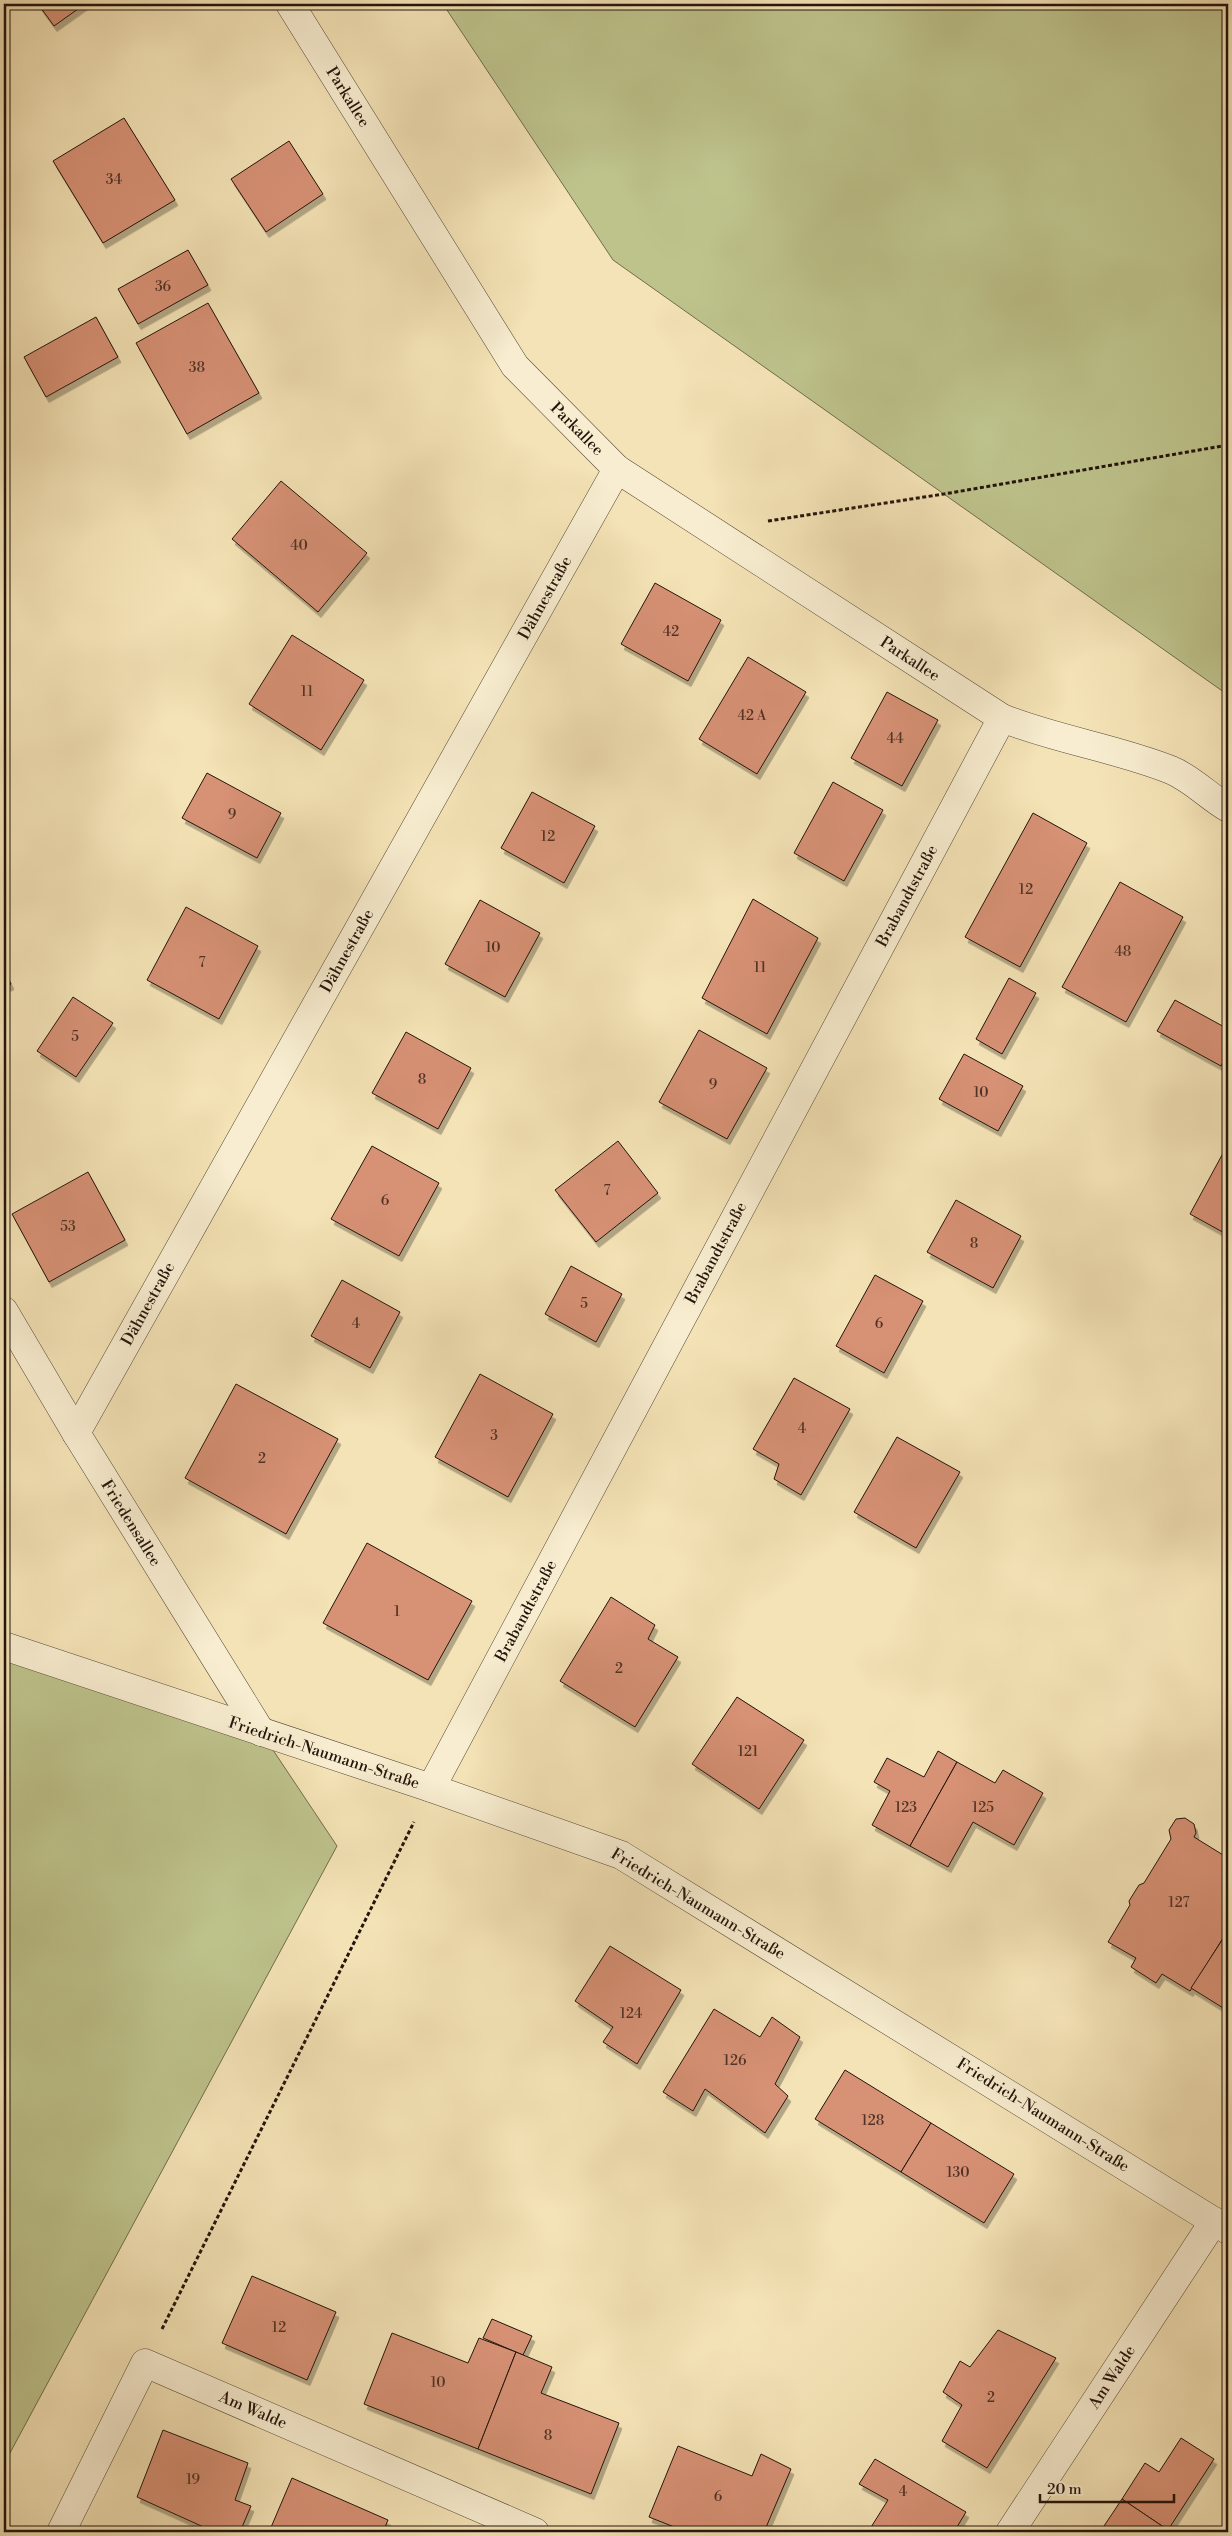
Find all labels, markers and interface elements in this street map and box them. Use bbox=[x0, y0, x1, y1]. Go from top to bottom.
street label: Parkallee bbox=[322, 63, 374, 131]
house number: 34 bbox=[106, 171, 122, 189]
house number: 36 bbox=[155, 278, 172, 296]
house number: 38 bbox=[189, 359, 205, 377]
street label: Parkallee bbox=[546, 398, 608, 460]
house number: 40 bbox=[290, 537, 308, 555]
street label: Dähnestraße bbox=[514, 553, 576, 643]
house number: 42 bbox=[663, 623, 679, 641]
street label: Parkallee bbox=[876, 632, 944, 686]
house number: 11 bbox=[301, 683, 313, 701]
house number: 42 A bbox=[738, 707, 767, 725]
house number: 44 bbox=[887, 730, 903, 748]
house number: 9 bbox=[228, 806, 236, 824]
house number: 12 bbox=[541, 828, 555, 846]
street label: Brabandtstraße bbox=[871, 842, 942, 951]
house number: 12 bbox=[1019, 881, 1033, 899]
street label: Dähnestraße bbox=[316, 906, 378, 996]
house number: 10 bbox=[486, 939, 500, 957]
house number: 48 bbox=[1115, 943, 1131, 961]
house number: 7 bbox=[198, 954, 206, 972]
house number: 11 bbox=[754, 959, 766, 977]
house number: 5 bbox=[71, 1028, 79, 1046]
house number: 8 bbox=[418, 1071, 426, 1089]
house number: 9 bbox=[709, 1076, 717, 1094]
house number: 10 bbox=[974, 1084, 988, 1102]
house number: 7 bbox=[603, 1182, 611, 1200]
house number: 6 bbox=[381, 1192, 390, 1210]
street label: Brabandtstraße bbox=[680, 1199, 751, 1308]
house number: 53 bbox=[60, 1218, 76, 1236]
house number: 8 bbox=[970, 1235, 978, 1253]
street label: Dähnestraße bbox=[117, 1259, 179, 1349]
house number: 5 bbox=[580, 1295, 588, 1313]
house number: 4 bbox=[352, 1315, 360, 1333]
house number: 6 bbox=[875, 1315, 884, 1333]
house number: 4 bbox=[798, 1420, 806, 1438]
house number: 3 bbox=[490, 1427, 498, 1445]
house number: 2 bbox=[258, 1450, 266, 1468]
street label: Friedensallee bbox=[96, 1476, 166, 1570]
street label: Brabandtstraße bbox=[490, 1557, 561, 1666]
house number: 1 bbox=[394, 1603, 400, 1621]
house number: 2 bbox=[615, 1660, 623, 1678]
street label: Friedrich-Naumann-Straße bbox=[226, 1713, 422, 1793]
house number: 121 bbox=[738, 1743, 758, 1761]
house number: 123 bbox=[895, 1799, 917, 1817]
house number: 125 bbox=[972, 1799, 994, 1817]
street label: Friedrich-Naumann-Straße bbox=[607, 1844, 789, 1964]
house number: 127 bbox=[1168, 1894, 1190, 1912]
house number: 124 bbox=[620, 2005, 642, 2023]
house number: 126 bbox=[724, 2052, 747, 2070]
street label: Friedrich-Naumann-Straße bbox=[953, 2054, 1133, 2176]
house number: 128 bbox=[862, 2112, 884, 2130]
house number: 130 bbox=[946, 2164, 970, 2182]
house number: 12 bbox=[272, 2319, 286, 2337]
street label: Am Walde bbox=[1084, 2341, 1140, 2413]
house number: 10 bbox=[431, 2374, 445, 2392]
street label: Am Walde bbox=[215, 2386, 290, 2433]
house number: 2 bbox=[987, 2389, 995, 2407]
house number: 8 bbox=[544, 2427, 552, 2445]
house number: 19 bbox=[186, 2471, 200, 2489]
scale bar bbox=[1040, 2471, 1173, 2503]
text: 20 m bbox=[1047, 2480, 1082, 2499]
house number: 4 bbox=[899, 2483, 907, 2501]
house number: 6 bbox=[714, 2488, 723, 2506]

